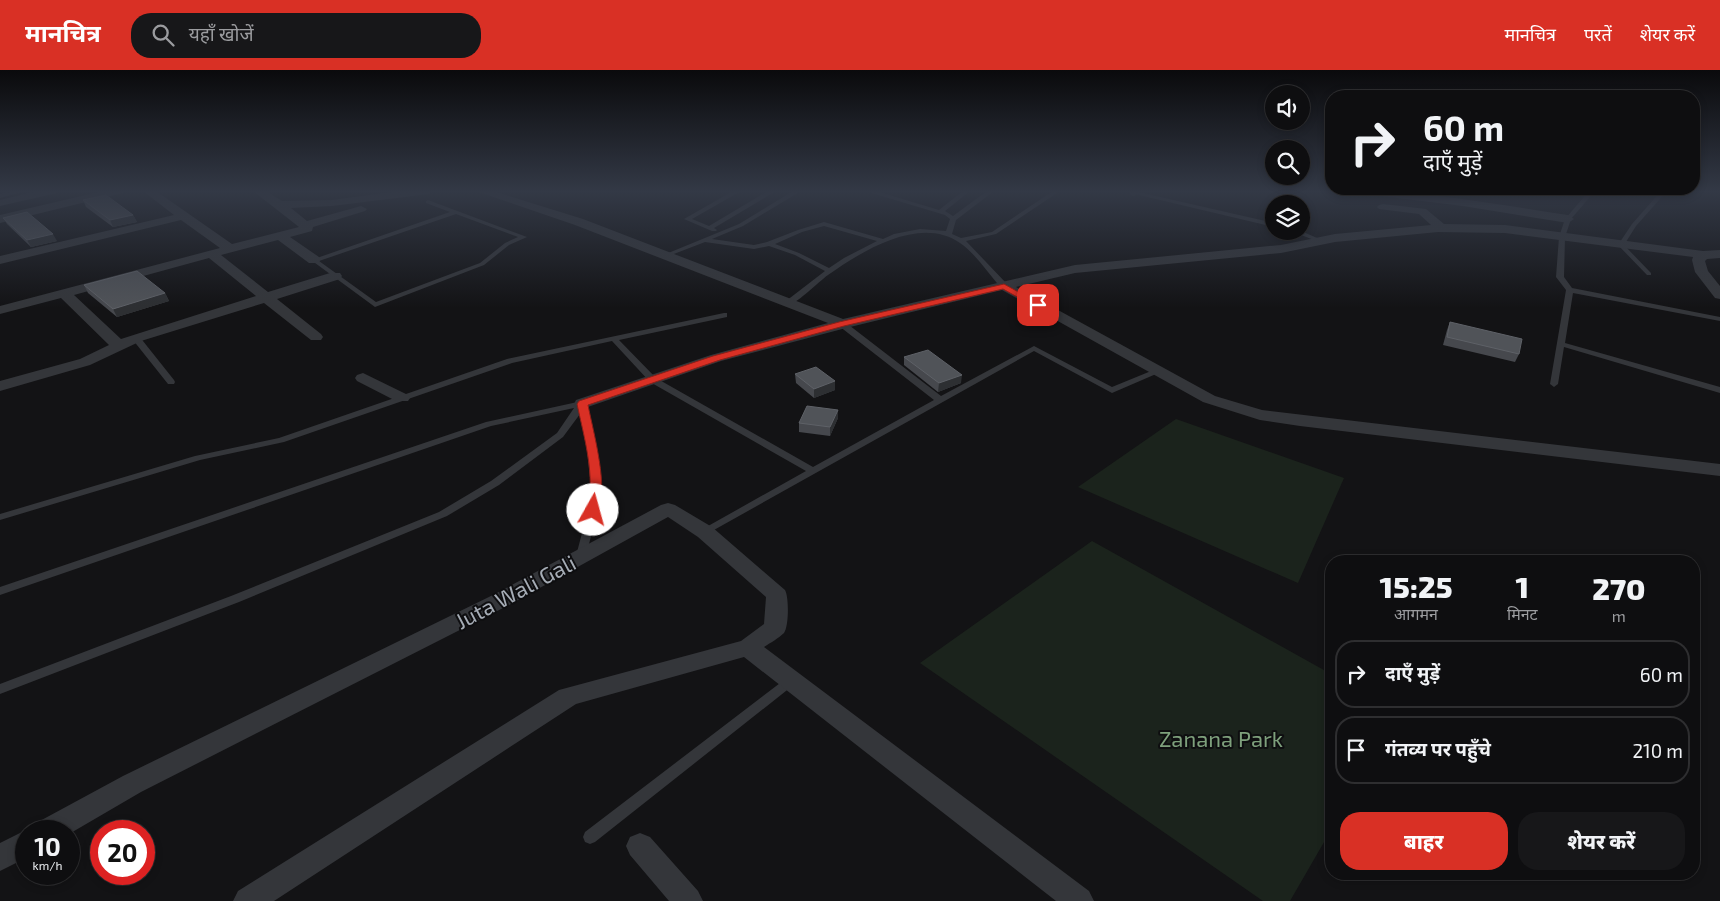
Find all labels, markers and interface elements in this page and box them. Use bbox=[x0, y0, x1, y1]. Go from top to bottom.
search box bbox=[131, 13, 481, 58]
text: मानचित्र bbox=[25, 18, 101, 47]
icon: search bbox=[149, 21, 177, 49]
text: यहाँ खोजें bbox=[189, 22, 254, 45]
text: मानचित्र bbox=[1504, 23, 1556, 45]
text: परतें bbox=[1584, 23, 1612, 45]
text: शेयर करें bbox=[1640, 23, 1695, 45]
map controls bbox=[1265, 85, 1310, 240]
button: sound bbox=[1265, 85, 1310, 130]
text: 60 m bbox=[1423, 106, 1504, 148]
icon: right bbox=[1340, 110, 1405, 175]
button: search bbox=[1265, 140, 1310, 185]
text: दाएँ मुड़ें bbox=[1423, 148, 1482, 174]
button: layers bbox=[1265, 195, 1310, 240]
pin bbox=[1017, 284, 1059, 326]
icon: arrive bbox=[1024, 291, 1052, 319]
position arrow bbox=[566, 483, 618, 535]
street label: Juta Wali Gali bbox=[450, 548, 580, 634]
text: 15:25 bbox=[1380, 568, 1453, 604]
text: 1 bbox=[1516, 568, 1529, 604]
text: 270 bbox=[1592, 570, 1645, 606]
text: आगमन bbox=[1394, 604, 1438, 623]
text: मिनट bbox=[1507, 604, 1538, 623]
text: m bbox=[1612, 606, 1626, 625]
icon: right bbox=[1342, 660, 1370, 688]
text: दाएँ मुड़ें bbox=[1385, 661, 1440, 684]
text: 60 m bbox=[1640, 663, 1683, 686]
park label: Zanana Park bbox=[1159, 725, 1283, 751]
icon: arrive bbox=[1342, 736, 1370, 764]
text: गंतव्य पर पहुँचे bbox=[1385, 737, 1491, 760]
text: 210 m bbox=[1632, 739, 1683, 762]
button: बाहर bbox=[1340, 812, 1508, 870]
button: शेयर करें bbox=[1518, 812, 1685, 870]
speed limit sign: 20 bbox=[90, 820, 155, 885]
text: 10 bbox=[34, 831, 61, 861]
text: km/h bbox=[33, 858, 62, 872]

